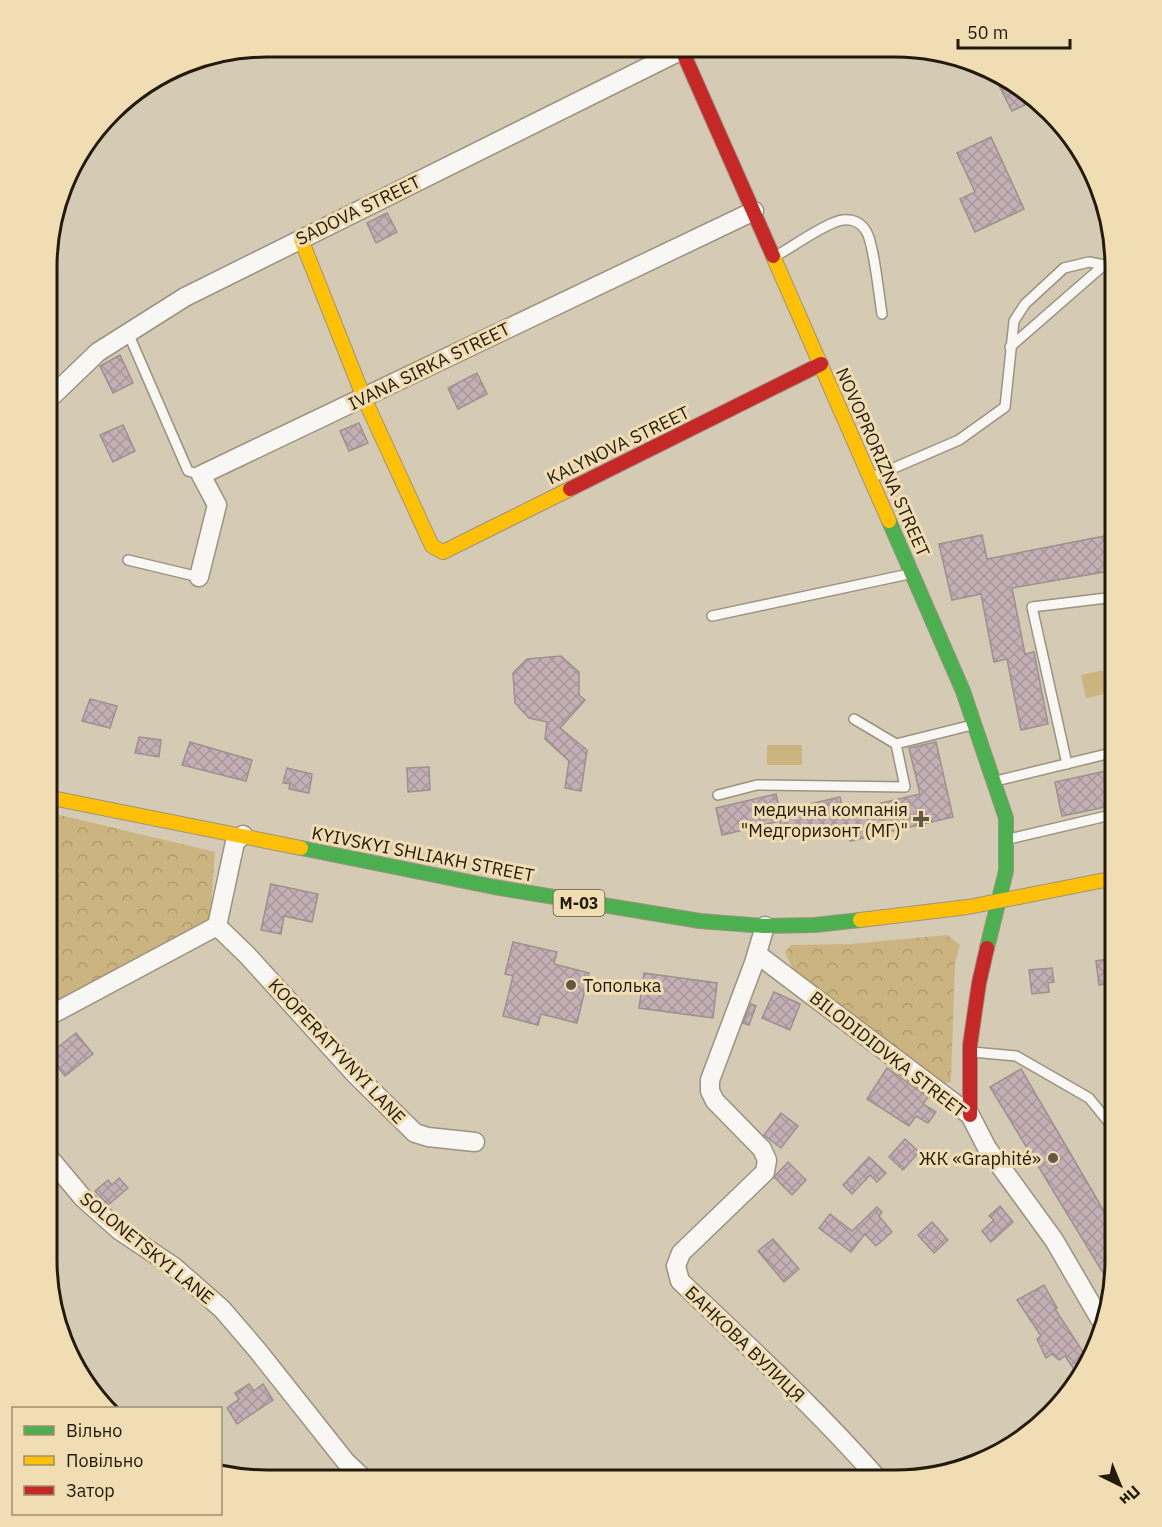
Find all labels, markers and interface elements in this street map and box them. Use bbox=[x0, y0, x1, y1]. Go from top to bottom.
scale bar bbox=[958, 12, 1070, 50]
text: 50 m bbox=[967, 21, 1009, 44]
street label: SADOVA STREET bbox=[292, 170, 424, 250]
street label: IVANA SIRKA STREET bbox=[344, 317, 514, 415]
street label: NOVOPRORIZNA STREET bbox=[831, 364, 935, 560]
street label: KALYNOVA STREET bbox=[543, 400, 693, 490]
place label: медична компанія "Медгоризонт (МГ)" bbox=[741, 798, 908, 842]
marker: медична компанія "Медгоризонт (МГ)" bbox=[912, 810, 930, 828]
street label: KYIVSKYI SHLIAKH STREET bbox=[310, 821, 536, 887]
road number: М-03 bbox=[554, 890, 604, 916]
street label: KOOPERATYVNYI LANE bbox=[264, 973, 410, 1129]
place label: Тополька bbox=[583, 974, 662, 997]
marker: Тополька bbox=[564, 978, 578, 992]
street label: BILODIDIDVKA STREET bbox=[805, 986, 971, 1122]
place label: ЖК «Graphité» bbox=[919, 1147, 1041, 1170]
marker: ЖК «Graphité» bbox=[1046, 1151, 1060, 1165]
street label: SOLONETSKYI LANE bbox=[75, 1187, 219, 1309]
street label: БАНКОВА ВУЛИЦЯ bbox=[680, 1281, 810, 1407]
legend bbox=[12, 1407, 222, 1515]
text: Вільно bbox=[66, 1419, 122, 1442]
text: Повільно bbox=[66, 1449, 143, 1472]
north arrow bbox=[1090, 1455, 1150, 1515]
text: Затор bbox=[66, 1479, 115, 1502]
text: Пн bbox=[1116, 1481, 1145, 1510]

